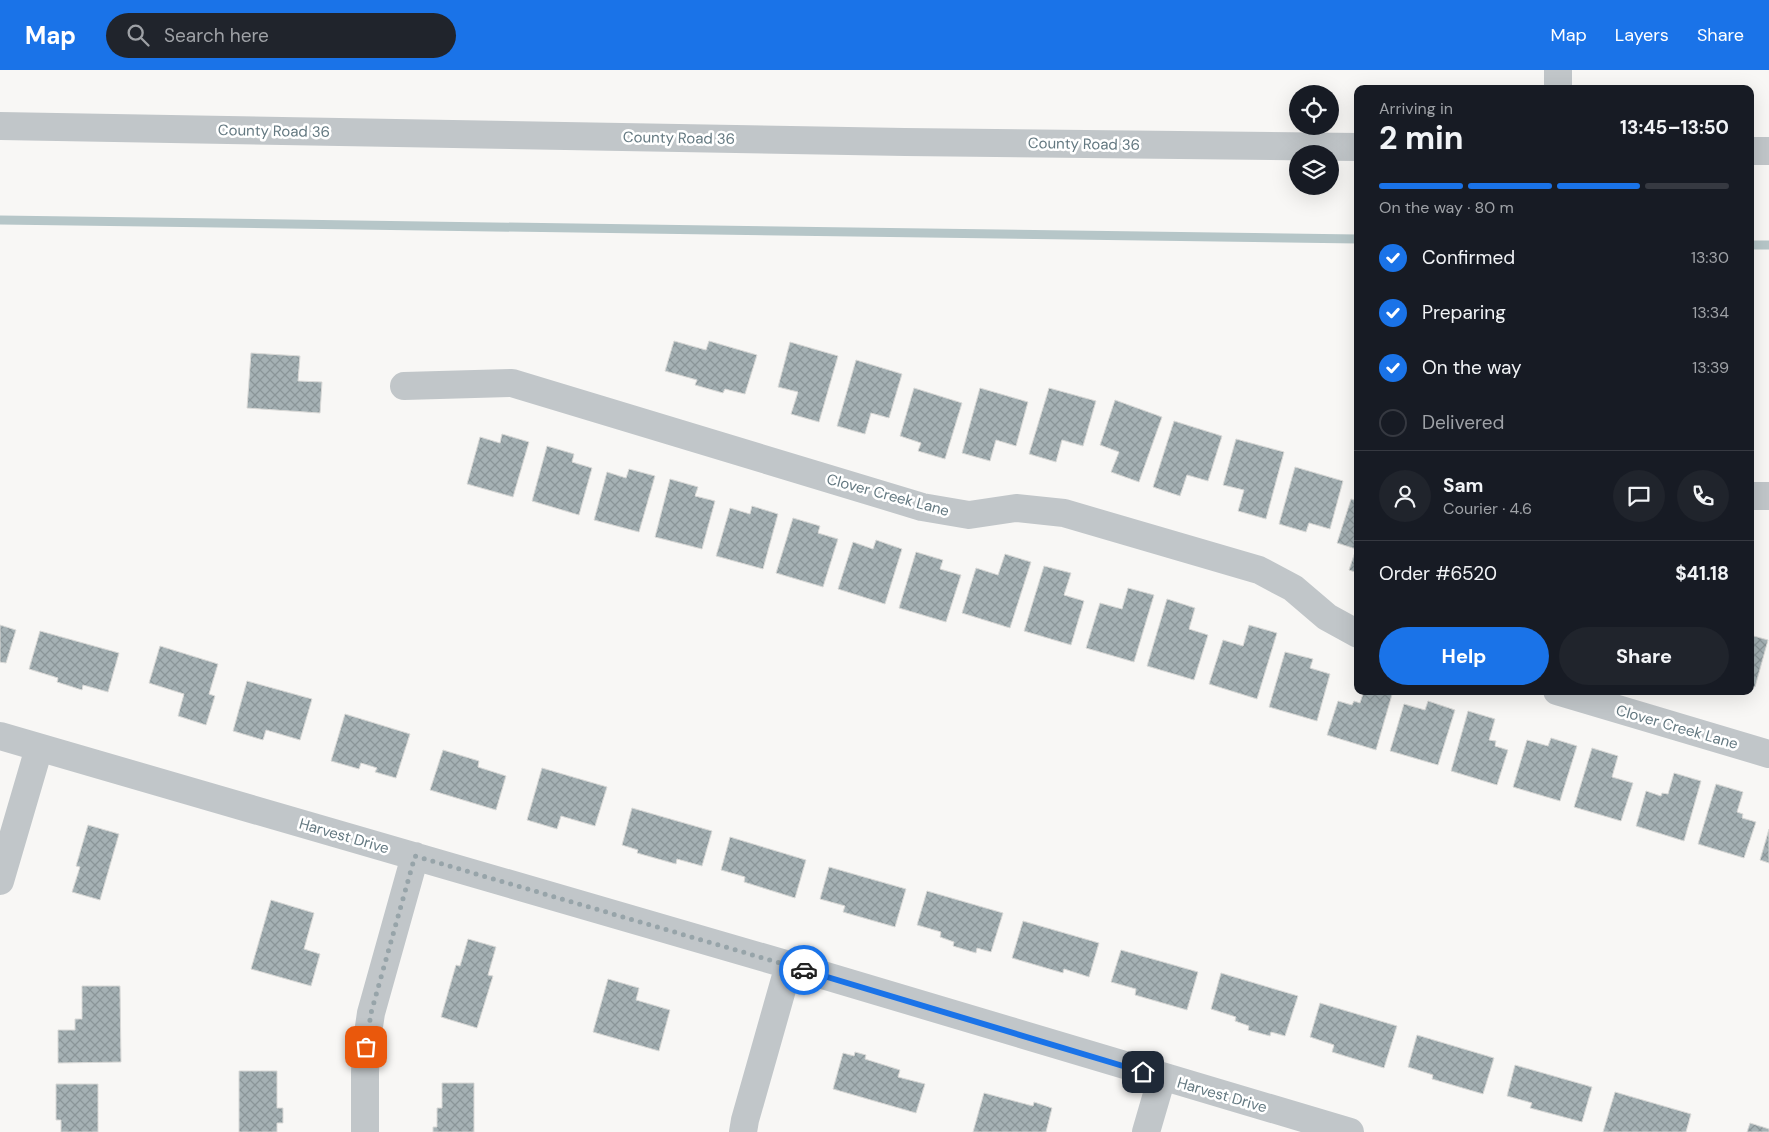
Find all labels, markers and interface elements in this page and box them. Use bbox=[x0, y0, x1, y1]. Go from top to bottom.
search box bbox=[106, 13, 456, 58]
text: Map bbox=[25, 20, 76, 51]
icon: search bbox=[124, 21, 152, 49]
text: Search here bbox=[164, 23, 269, 48]
text: Map bbox=[1551, 23, 1587, 47]
text: Layers bbox=[1615, 23, 1669, 47]
text: Share bbox=[1697, 23, 1744, 47]
map controls bbox=[1289, 85, 1339, 195]
button: locate bbox=[1289, 85, 1339, 135]
text: Arriving in bbox=[1379, 98, 1453, 119]
text: 13:45–13:50 bbox=[1620, 115, 1729, 140]
text: 2 min bbox=[1379, 117, 1464, 159]
street label: County Road 36 bbox=[218, 120, 330, 142]
street label: County Road 36 bbox=[623, 127, 735, 149]
street label: County Road 36 bbox=[1028, 133, 1140, 155]
button: layers bbox=[1289, 145, 1339, 195]
text: On the way · 80 m bbox=[1379, 197, 1514, 218]
icon: check bbox=[1379, 244, 1407, 272]
text: Confirmed bbox=[1422, 245, 1515, 270]
text: 13:30 bbox=[1691, 247, 1729, 268]
icon: check bbox=[1379, 299, 1407, 327]
text: Preparing bbox=[1422, 300, 1506, 325]
text: 13:34 bbox=[1692, 302, 1729, 323]
icon: check bbox=[1379, 354, 1407, 382]
text: On the way bbox=[1422, 355, 1522, 380]
text: 13:39 bbox=[1692, 357, 1729, 378]
text: Delivered bbox=[1422, 410, 1504, 435]
street label: Clover Creek Lane bbox=[825, 469, 951, 521]
button: person bbox=[1379, 470, 1431, 522]
button: chat bbox=[1613, 470, 1665, 522]
button: phone bbox=[1677, 470, 1729, 522]
text: Sam bbox=[1443, 473, 1484, 498]
text: Courier · 4.6 bbox=[1443, 498, 1532, 519]
text: Order #6520 bbox=[1379, 561, 1497, 586]
text: $41.18 bbox=[1675, 561, 1729, 586]
button: Help bbox=[1379, 627, 1549, 685]
button: Share bbox=[1559, 627, 1729, 685]
street label: Clover Creek Lane bbox=[1614, 700, 1740, 754]
street label: Harvest Drive bbox=[297, 814, 391, 858]
courier bbox=[779, 945, 829, 995]
icon: car bbox=[790, 956, 818, 984]
pin bbox=[345, 1026, 387, 1068]
icon: bag bbox=[352, 1033, 380, 1061]
pin bbox=[1122, 1051, 1164, 1093]
icon: home bbox=[1129, 1058, 1157, 1086]
street label: Harvest Drive bbox=[1175, 1073, 1269, 1117]

